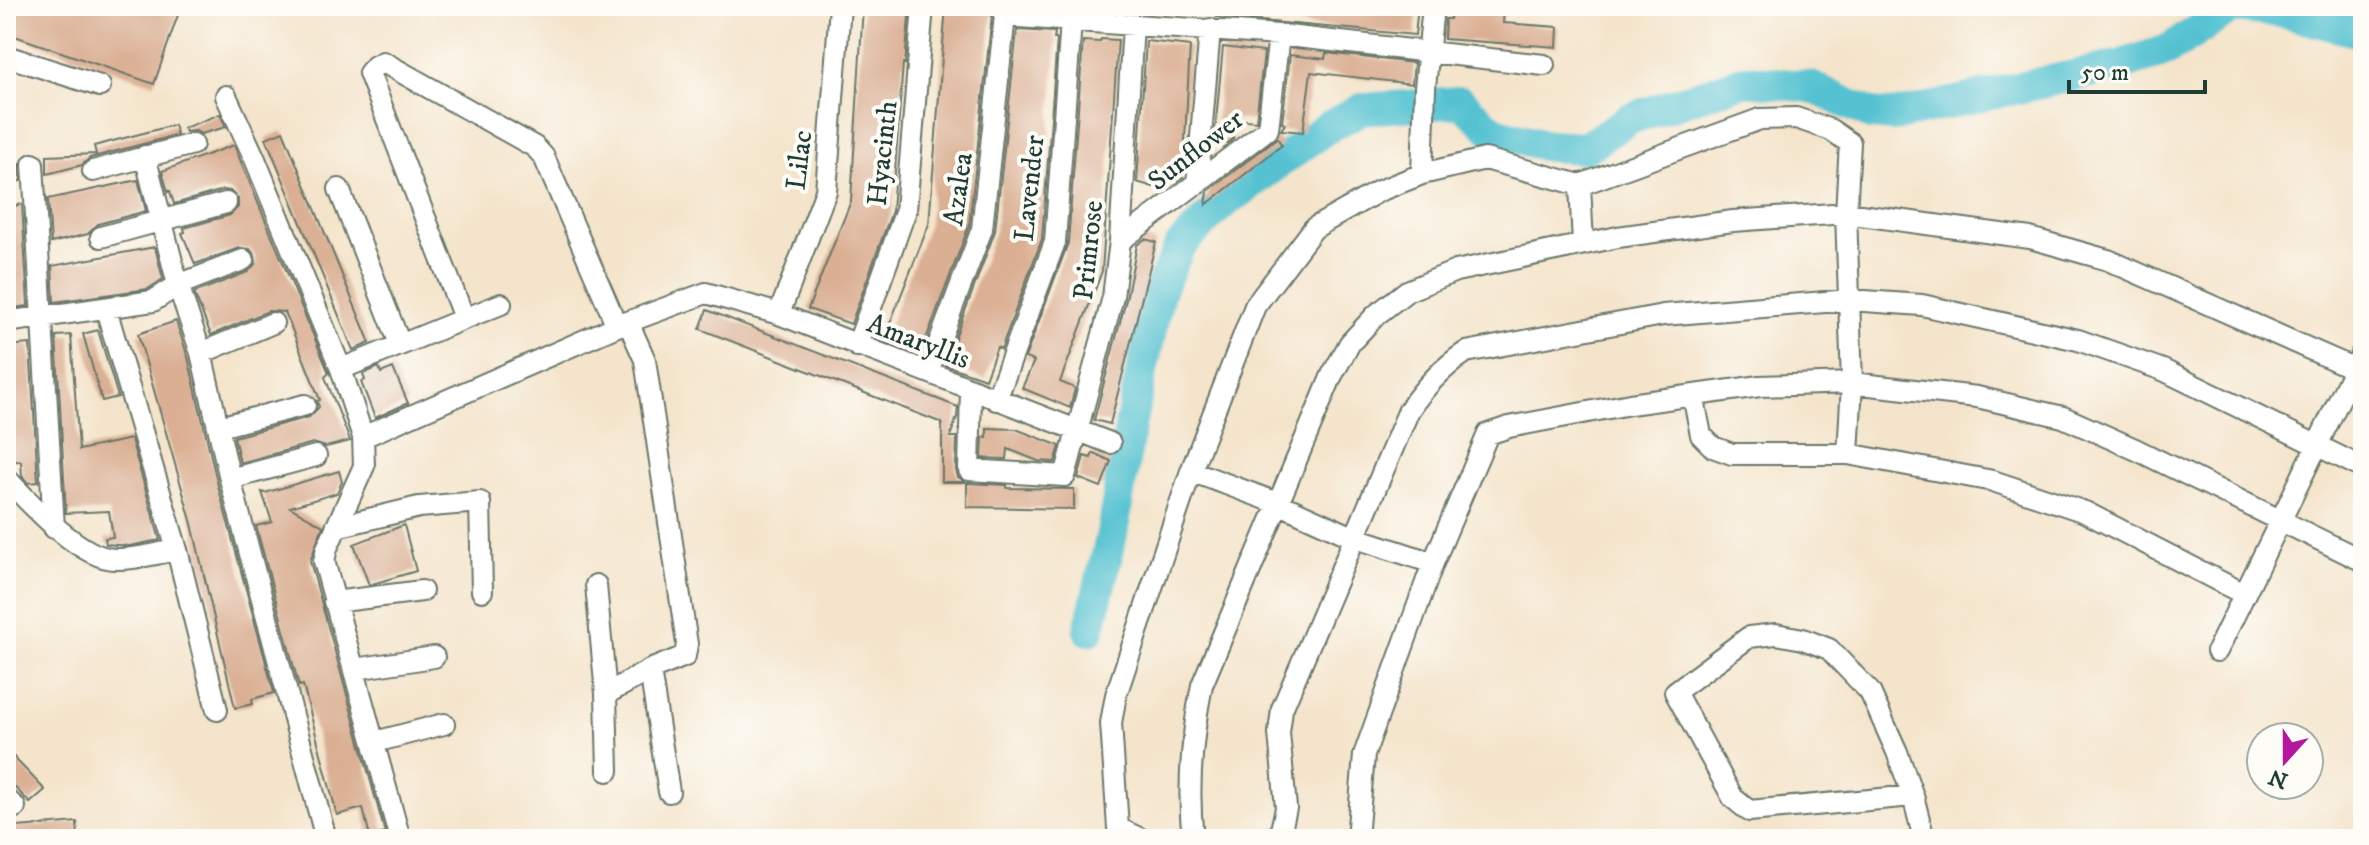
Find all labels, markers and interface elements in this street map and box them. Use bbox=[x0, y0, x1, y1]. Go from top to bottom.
scale bar bbox=[2069, 44, 2205, 94]
text: 50 m bbox=[2081, 58, 2129, 88]
street label: Hyacinth bbox=[860, 99, 905, 207]
street label: Sunflower bbox=[1141, 102, 1251, 198]
street label: Lilac bbox=[778, 128, 821, 192]
street label: Lavender bbox=[1007, 133, 1053, 243]
street label: Azalea bbox=[936, 150, 981, 228]
street label: Primrose bbox=[1066, 199, 1111, 302]
street label: Amaryllis bbox=[862, 306, 975, 377]
north arrow bbox=[2245, 721, 2325, 801]
text: N bbox=[2265, 762, 2292, 794]

